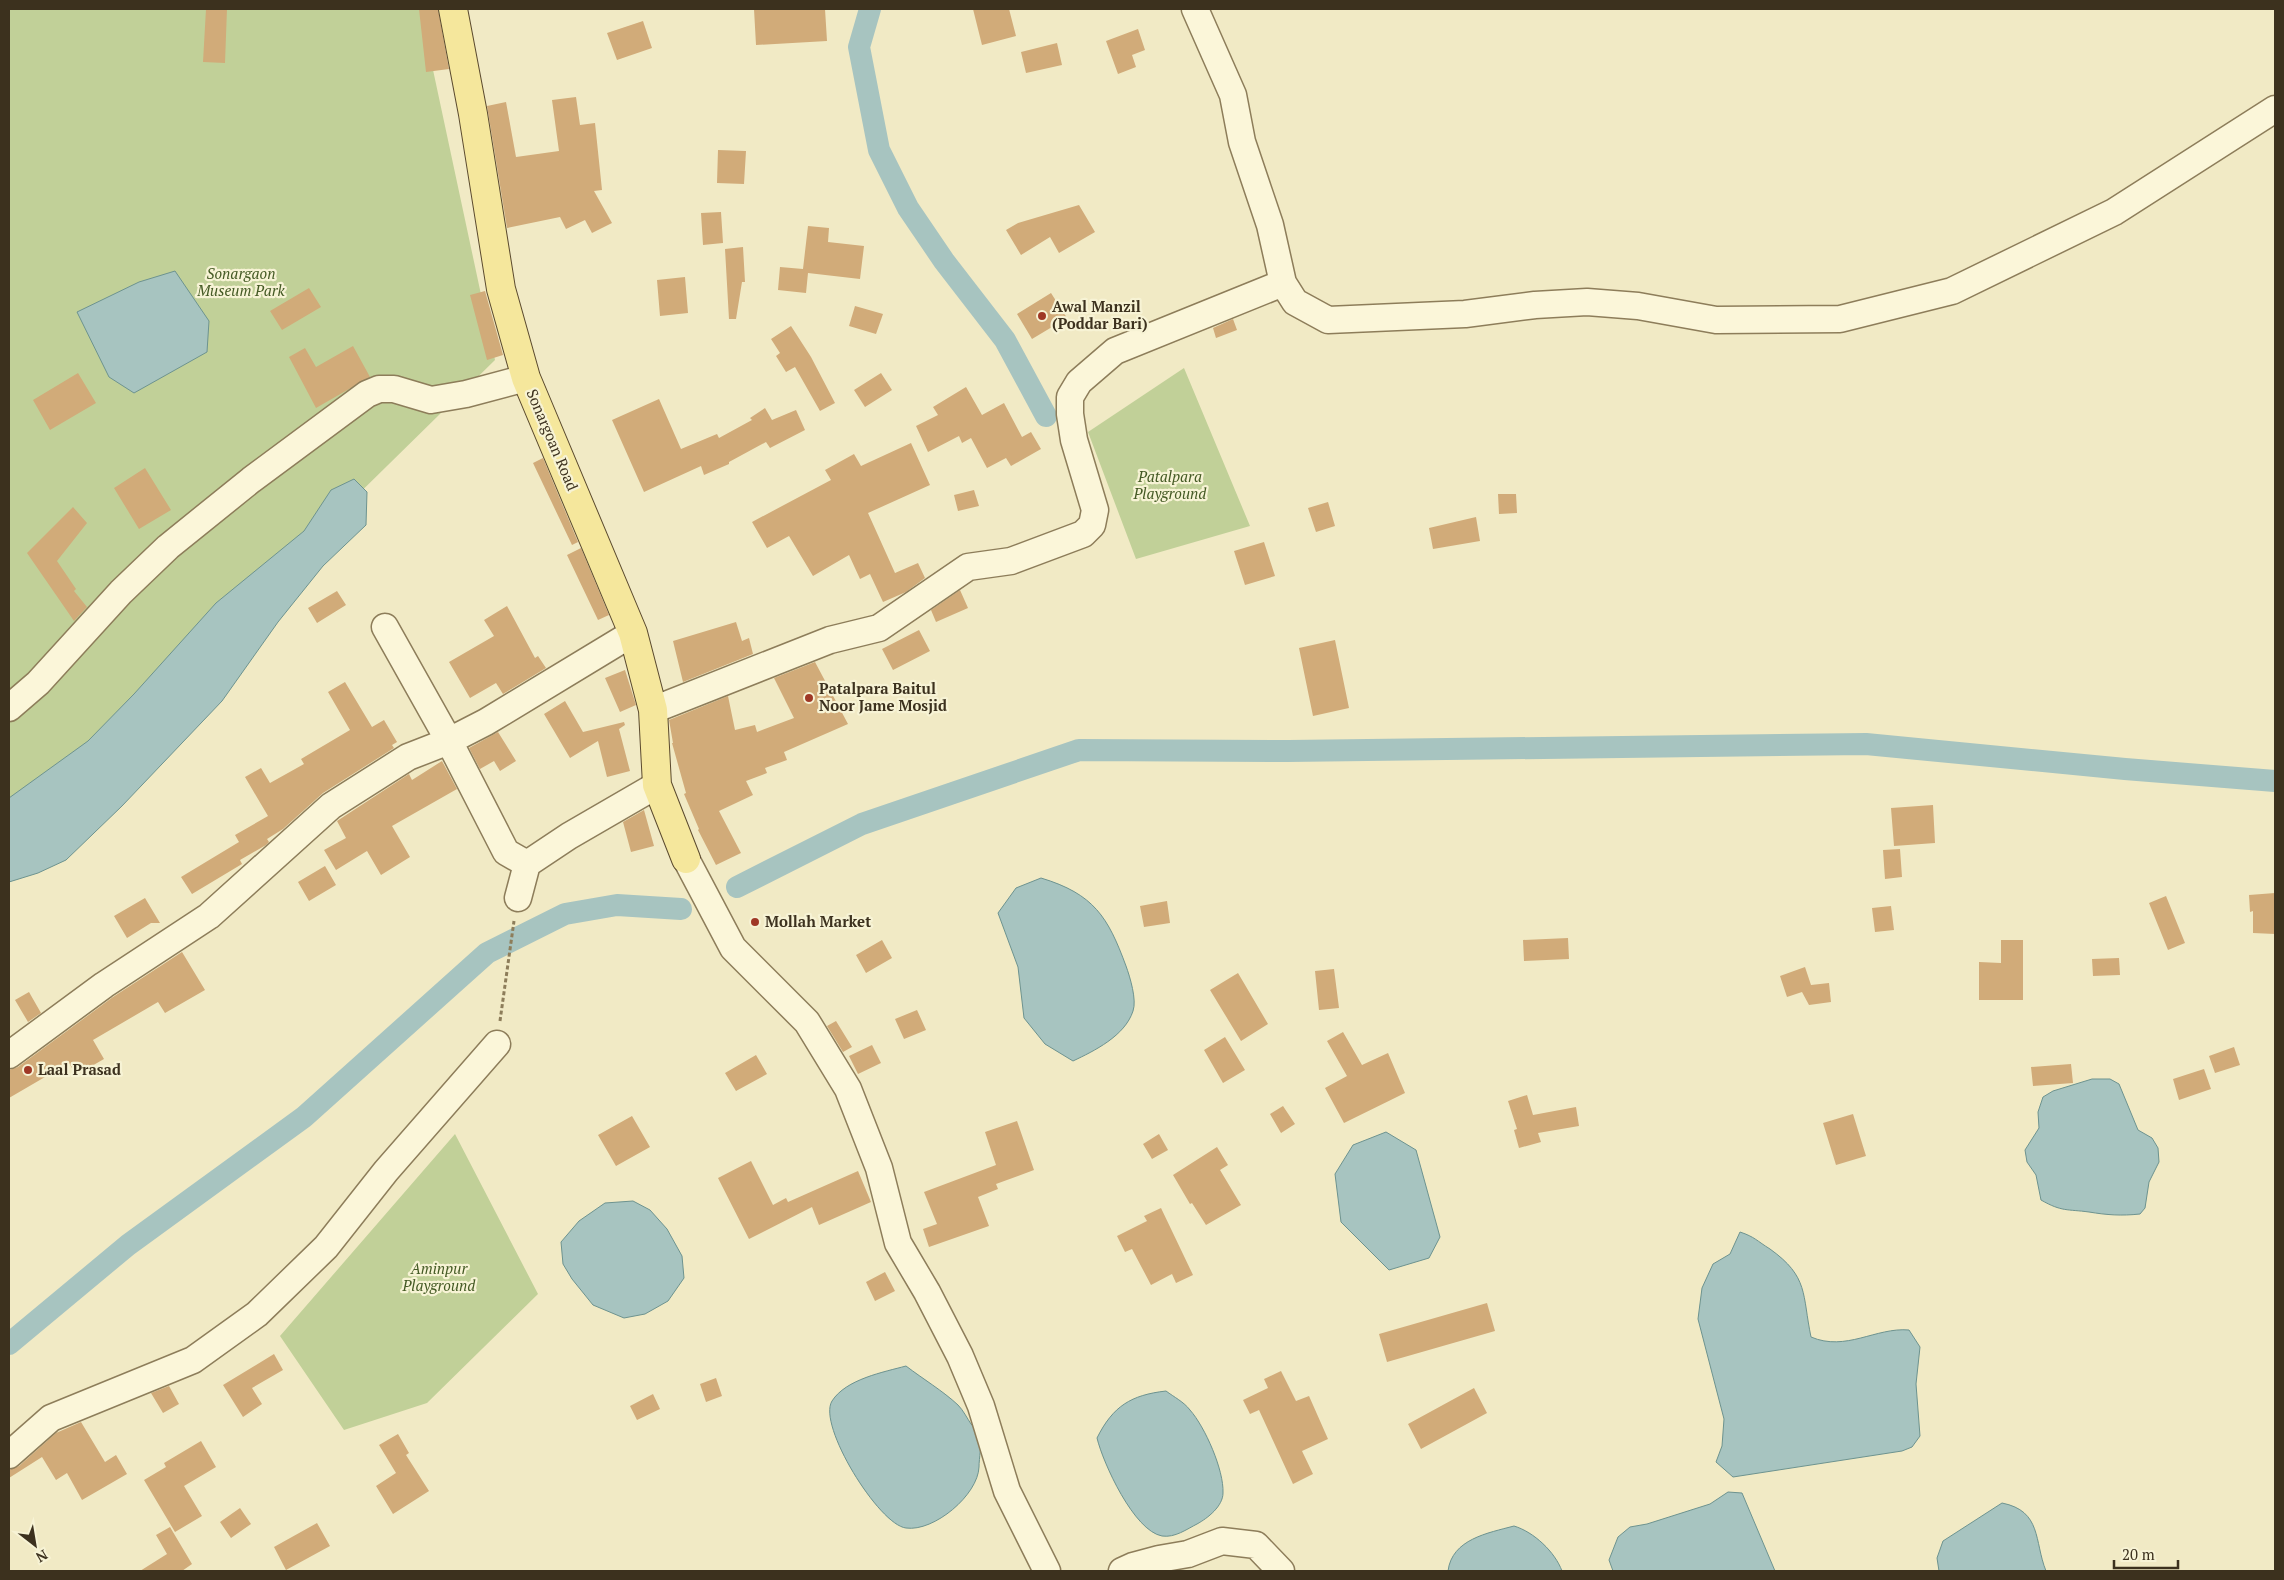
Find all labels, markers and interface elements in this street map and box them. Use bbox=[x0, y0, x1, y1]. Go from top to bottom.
park label: Sonargaon Museum Park bbox=[196, 263, 286, 300]
place label: Awal Manzil (Poddar Bari) bbox=[1052, 296, 1148, 333]
marker: Awal Manzil (Poddar Bari) bbox=[1036, 310, 1048, 322]
street label: Sonargoan Road bbox=[523, 386, 583, 493]
park label: Patalpara Playground bbox=[1133, 466, 1207, 503]
place label: Patalpara Baitul Noor Jame Mosjid bbox=[819, 678, 947, 715]
marker: Patalpara Baitul Noor Jame Mosjid bbox=[803, 692, 815, 704]
place label: Mollah Market bbox=[765, 911, 871, 931]
marker: Mollah Market bbox=[749, 916, 761, 928]
place label: Laal Prasad bbox=[38, 1059, 121, 1079]
marker: Laal Prasad bbox=[22, 1064, 34, 1076]
park label: Aminpur Playground bbox=[402, 1258, 476, 1295]
north arrow bbox=[10, 1520, 60, 1570]
scale bar bbox=[2114, 1538, 2178, 1570]
text: 20 m bbox=[2122, 1544, 2155, 1564]
text: N bbox=[32, 1546, 51, 1568]

